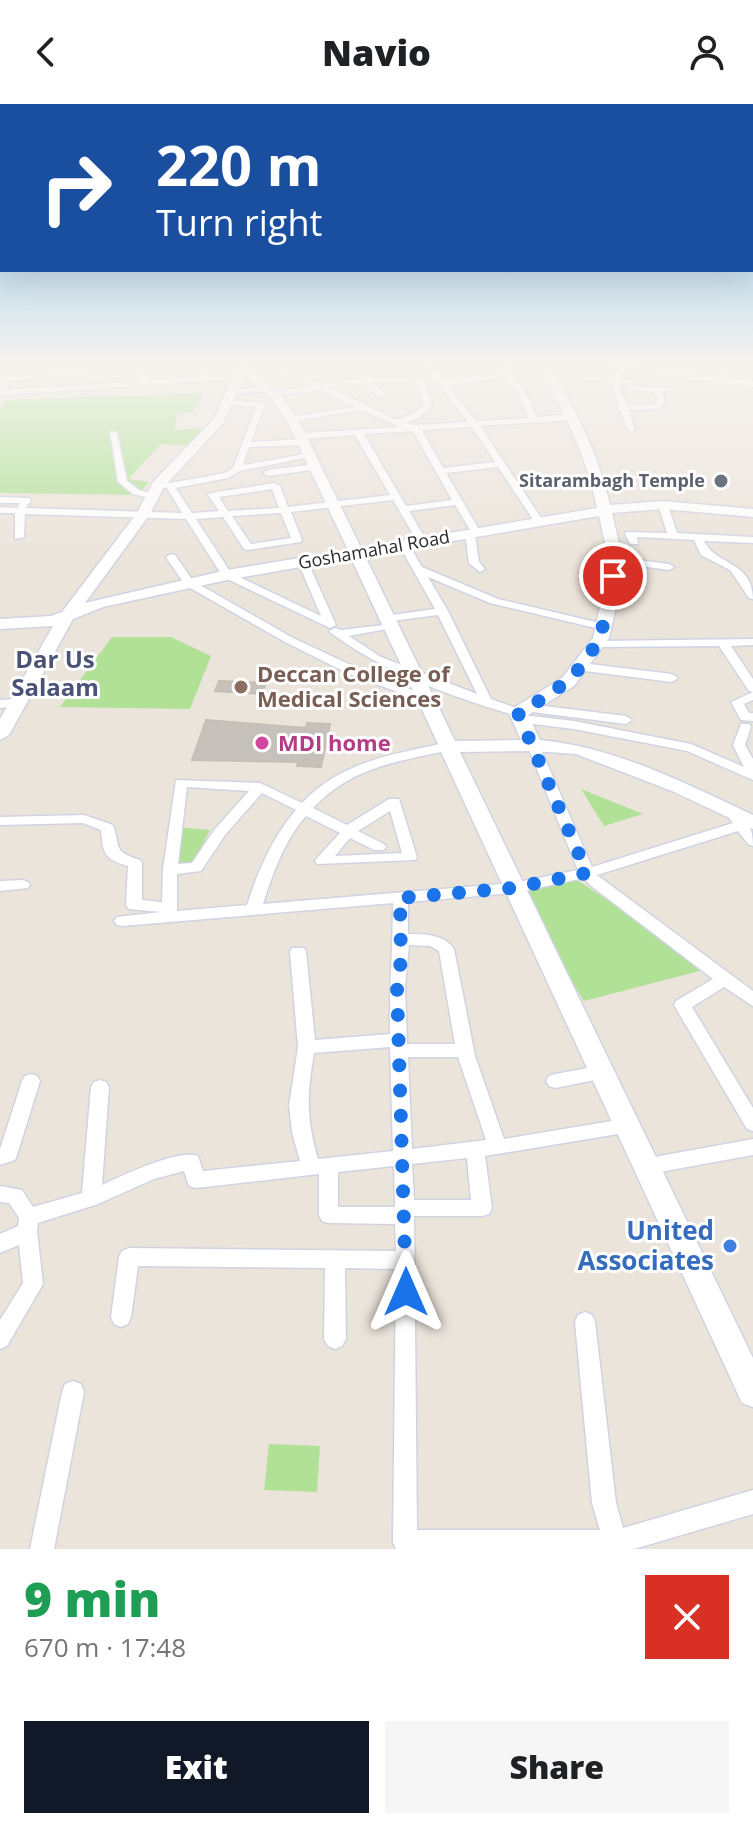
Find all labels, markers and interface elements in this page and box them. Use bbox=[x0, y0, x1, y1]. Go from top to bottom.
text: Navio bbox=[322, 28, 431, 77]
icon: back bbox=[24, 30, 68, 74]
icon: person bbox=[685, 30, 729, 74]
text: 220 m bbox=[156, 126, 322, 202]
icon: right bbox=[24, 136, 128, 240]
text: Turn right bbox=[156, 198, 322, 247]
place label: Sitarambagh Temple bbox=[519, 468, 705, 492]
marker: Sitarambagh Temple bbox=[712, 472, 730, 490]
street label: Goshamahal Road bbox=[296, 524, 451, 574]
pin bbox=[579, 542, 647, 610]
icon: arrive bbox=[591, 554, 635, 598]
district label: Dar Us Salaam bbox=[11, 642, 99, 703]
place label: Deccan College of Medical Sciences bbox=[257, 658, 451, 713]
marker: Deccan College of Medical Sciences bbox=[232, 678, 250, 696]
place label: MDI home bbox=[278, 727, 391, 757]
marker: MDI home bbox=[253, 734, 271, 752]
place label: United Associates bbox=[578, 1212, 714, 1278]
marker: United Associates bbox=[721, 1237, 739, 1255]
position arrow bbox=[364, 1250, 448, 1334]
text: 9 min bbox=[24, 1566, 160, 1631]
button: close bbox=[645, 1575, 729, 1659]
text: 670 m · 17:48 bbox=[24, 1629, 186, 1665]
button: Exit bbox=[24, 1721, 369, 1813]
button: Share bbox=[385, 1721, 729, 1813]

